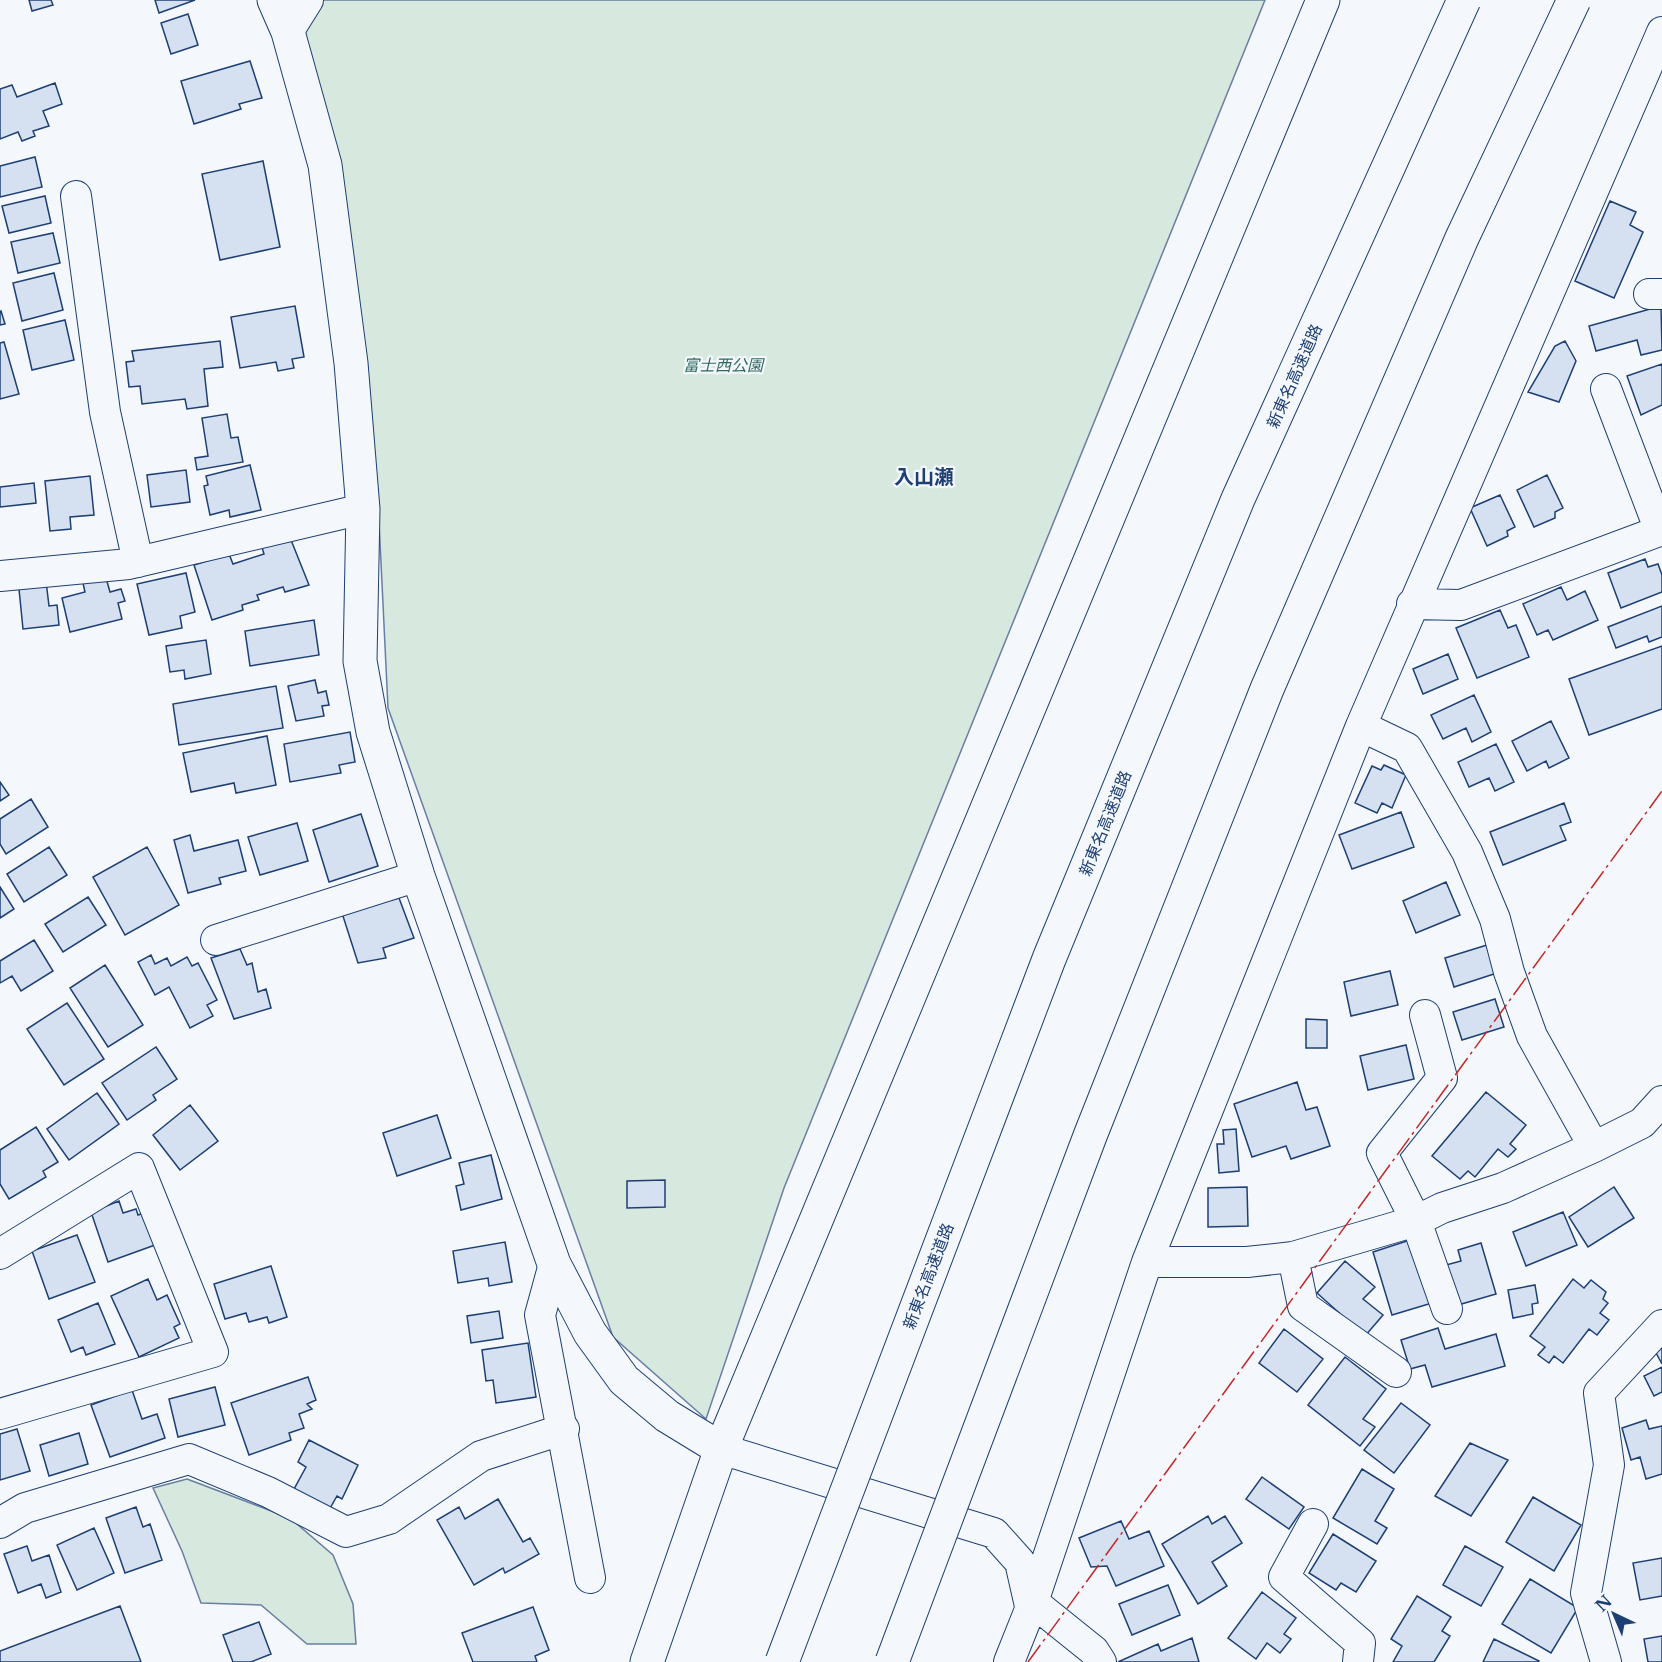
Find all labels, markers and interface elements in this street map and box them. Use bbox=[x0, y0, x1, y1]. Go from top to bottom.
street label: 新東名高速道路 bbox=[1262, 321, 1326, 431]
park label: 富士西公園 bbox=[683, 355, 765, 375]
district label: 入山瀬 bbox=[894, 465, 954, 489]
street label: 新東名高速道路 bbox=[1075, 767, 1135, 879]
street label: 新東名高速道路 bbox=[899, 1220, 957, 1332]
north arrow bbox=[1584, 1584, 1644, 1644]
text: N bbox=[1591, 1591, 1616, 1616]

